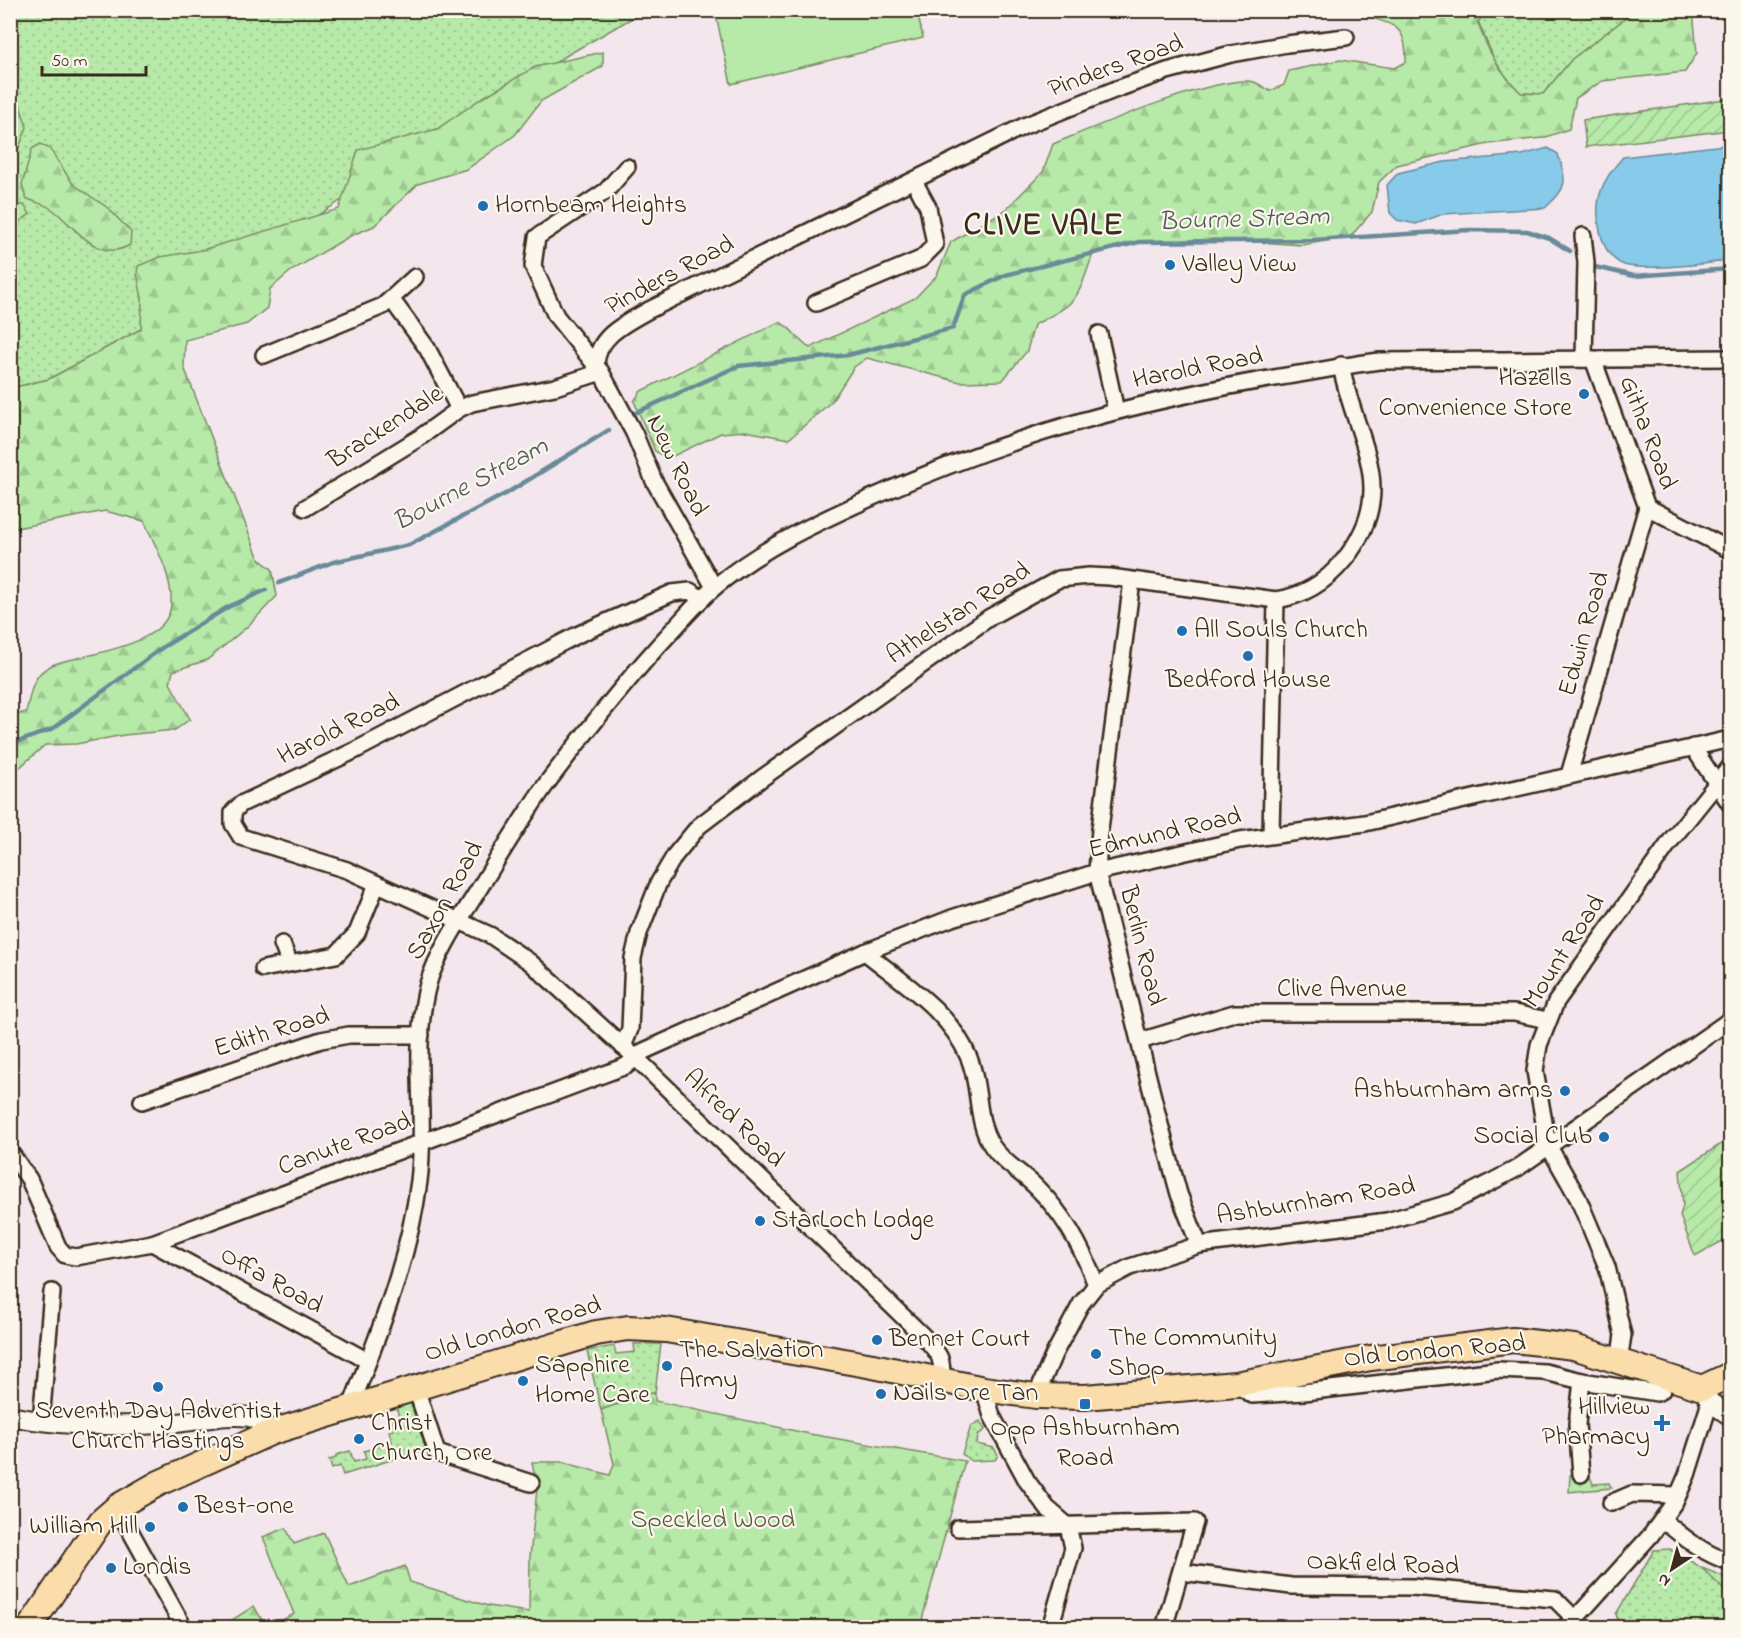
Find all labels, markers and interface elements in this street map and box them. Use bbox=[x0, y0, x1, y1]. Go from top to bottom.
street label: Pinders Road bbox=[1043, 25, 1189, 109]
scale bar bbox=[42, 39, 146, 77]
text: 50 m bbox=[51, 49, 88, 75]
place label: Hornbeam Heights bbox=[495, 187, 687, 225]
water label: Bourne Stream bbox=[1158, 198, 1331, 242]
marker: Hornbeam Heights bbox=[476, 199, 490, 213]
district label: CLIVE VALE bbox=[964, 203, 1124, 250]
street label: Pinders Road bbox=[599, 226, 742, 326]
place label: Valley View bbox=[1181, 246, 1297, 284]
marker: Valley View bbox=[1163, 258, 1177, 272]
street label: Harold Road bbox=[1130, 338, 1267, 400]
place label: Hazells Convenience Store bbox=[1379, 360, 1572, 428]
street label: Githa Road bbox=[1608, 371, 1686, 496]
street label: Brackendale bbox=[320, 376, 452, 480]
marker: Hazells Convenience Store bbox=[1577, 387, 1591, 401]
street label: New Road bbox=[635, 409, 717, 524]
water label: Bourne Stream bbox=[387, 427, 556, 542]
street label: Athelstan Road bbox=[879, 553, 1039, 675]
street label: Edwin Road bbox=[1549, 567, 1621, 701]
place label: All Souls Church bbox=[1194, 612, 1368, 650]
marker: All Souls Church bbox=[1175, 624, 1189, 638]
marker: Bedford House bbox=[1241, 649, 1255, 663]
place label: Bedford House bbox=[1164, 662, 1331, 700]
street label: Harold Road bbox=[271, 684, 407, 776]
street label: Edmund Road bbox=[1085, 798, 1246, 870]
street label: Saxon Road bbox=[398, 834, 495, 967]
street label: Berlin Road bbox=[1108, 881, 1174, 1010]
street label: Mount Road bbox=[1514, 887, 1616, 1016]
street label: Clive Avenue bbox=[1277, 971, 1407, 1009]
street label: Edith Road bbox=[209, 997, 335, 1069]
street label: Alfred Road bbox=[673, 1061, 793, 1178]
place label: Ashburnham arms bbox=[1353, 1072, 1553, 1110]
marker: Ashburnham arms bbox=[1558, 1084, 1572, 1098]
street label: Canute Road bbox=[273, 1103, 417, 1187]
place label: Social Club bbox=[1473, 1118, 1592, 1156]
marker: Social Club bbox=[1597, 1130, 1611, 1144]
street label: Ashburnham Road bbox=[1214, 1167, 1418, 1236]
place label: StarLoch Lodge bbox=[772, 1202, 935, 1240]
marker: StarLoch Lodge bbox=[753, 1214, 767, 1228]
street label: Offa Road bbox=[212, 1237, 330, 1325]
street label: Old London Road bbox=[420, 1286, 606, 1373]
place label: The Community Shop bbox=[1108, 1320, 1277, 1388]
place label: Bennet Court bbox=[888, 1321, 1030, 1359]
street label: Old London Road bbox=[1342, 1325, 1528, 1379]
place label: The Salvation Army bbox=[679, 1332, 823, 1400]
marker: Bennet Court bbox=[870, 1333, 884, 1347]
place label: Sapphire Home Care bbox=[535, 1347, 650, 1415]
marker: The Community Shop bbox=[1089, 1347, 1103, 1361]
marker: The Salvation Army bbox=[660, 1359, 674, 1373]
marker: Sapphire Home Care bbox=[516, 1374, 530, 1388]
place label: Nails Ore Tan bbox=[893, 1375, 1038, 1413]
marker: Seventh Day Adventist Church Hastings bbox=[151, 1380, 165, 1394]
marker: Nails Ore Tan bbox=[874, 1387, 888, 1401]
place label: Hillview Pharmacy bbox=[1542, 1389, 1650, 1457]
place label: Seventh Day Adventist Church Hastings bbox=[35, 1393, 282, 1461]
marker: Opp Ashburnham Road bbox=[1078, 1397, 1092, 1411]
place label: Christ Church, Ore bbox=[371, 1405, 492, 1473]
place label: Opp Ashburnham Road bbox=[990, 1410, 1180, 1478]
marker: Hillview Pharmacy bbox=[1655, 1416, 1669, 1430]
marker: Christ Church, Ore bbox=[352, 1432, 366, 1446]
place label: Best-one bbox=[194, 1488, 294, 1526]
marker: Best-one bbox=[176, 1500, 190, 1514]
park label: Speckled Wood bbox=[631, 1502, 796, 1540]
place label: William Hill bbox=[29, 1508, 138, 1546]
marker: William Hill bbox=[143, 1520, 157, 1534]
north arrow bbox=[1642, 1539, 1702, 1599]
street label: Oakfield Road bbox=[1306, 1543, 1460, 1587]
place label: Londis bbox=[123, 1549, 191, 1587]
marker: Londis bbox=[104, 1561, 118, 1575]
text: N bbox=[1653, 1567, 1676, 1592]

